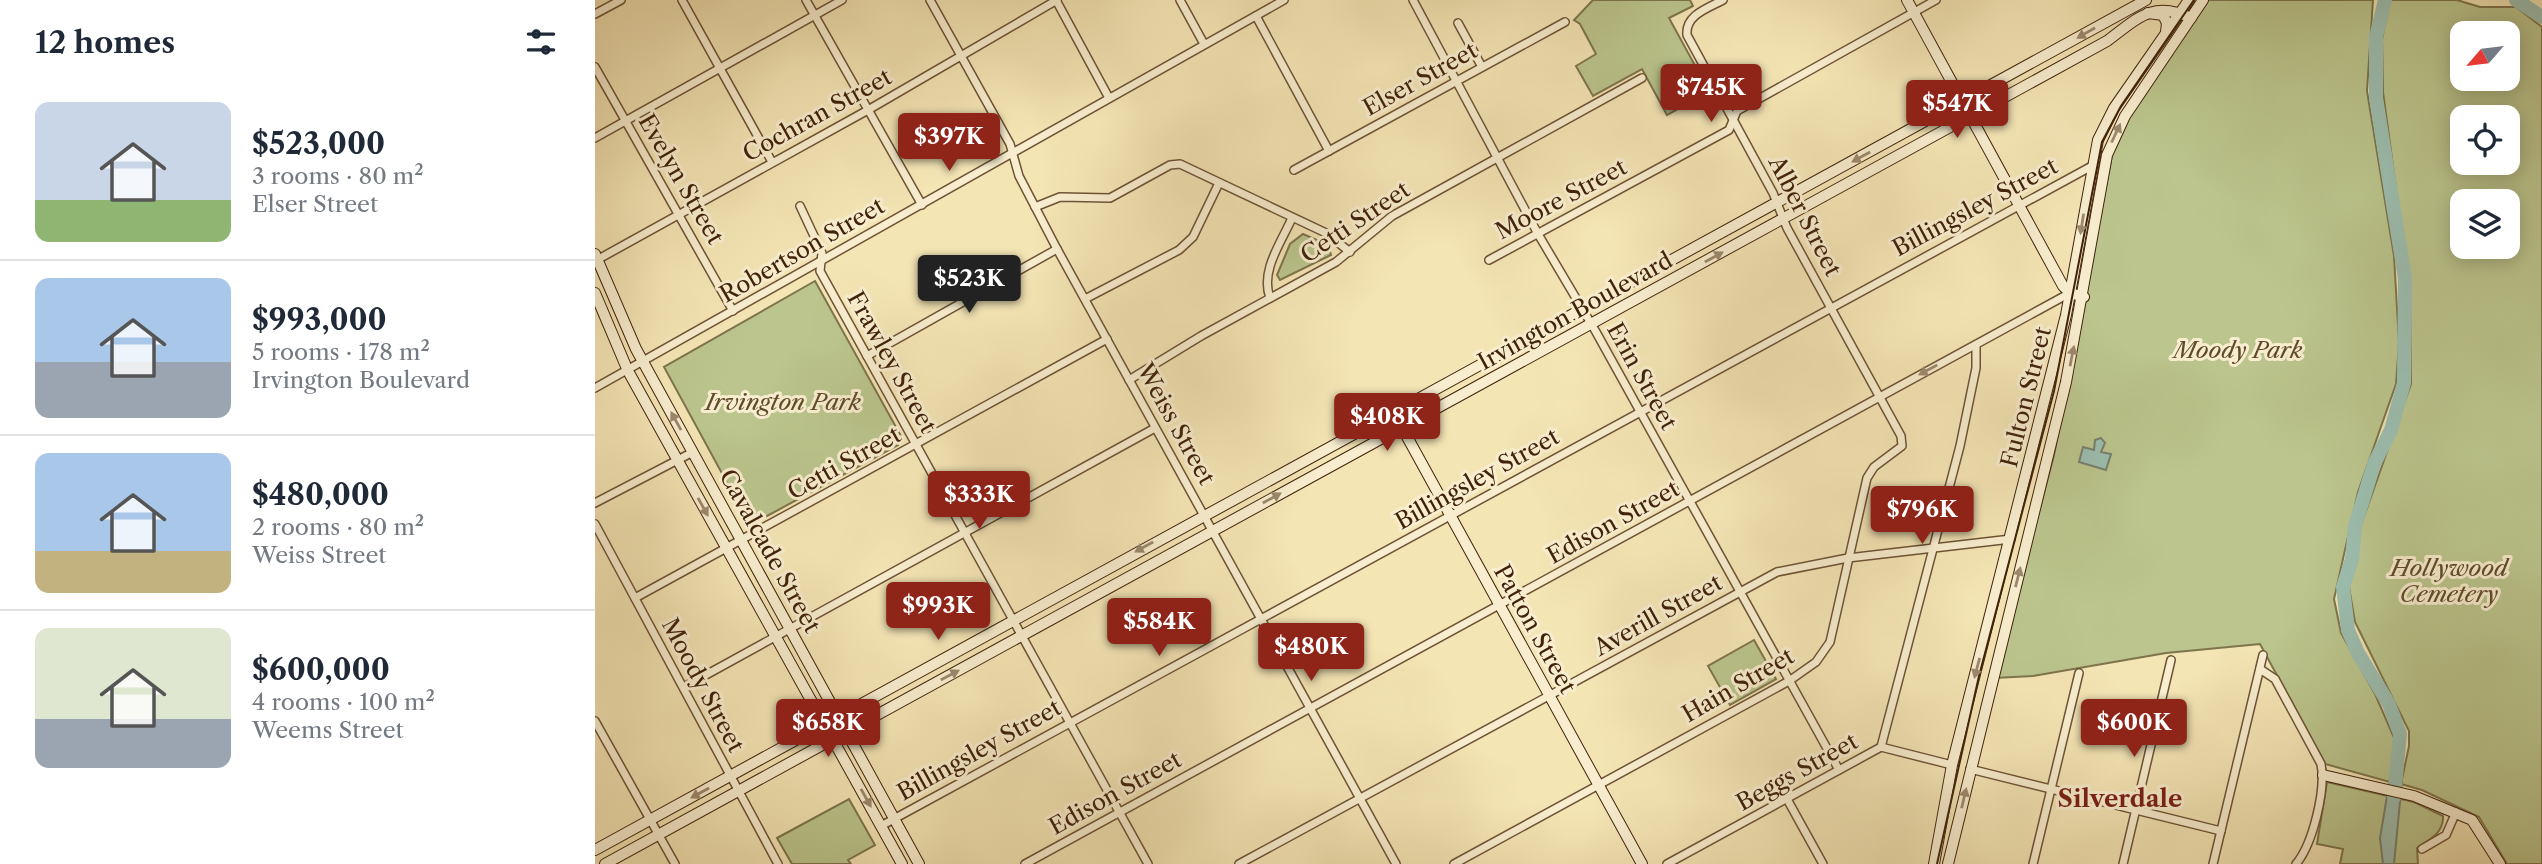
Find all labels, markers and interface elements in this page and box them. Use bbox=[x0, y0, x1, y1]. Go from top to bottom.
north arrow bbox=[2450, 21, 2520, 91]
map controls bbox=[2450, 21, 2520, 259]
icon: filters bbox=[522, 23, 560, 61]
text: 12 homes bbox=[35, 24, 175, 61]
one-way arrow bbox=[2077, 27, 2096, 39]
street label: Elser Street bbox=[1358, 36, 1482, 122]
street label: Cochran Street bbox=[738, 63, 896, 167]
pin: $745K bbox=[1662, 64, 1760, 124]
text: $745K bbox=[1677, 73, 1745, 101]
pin: $547K bbox=[1908, 80, 2006, 140]
text: $547K bbox=[1922, 89, 1992, 117]
button: locate bbox=[2450, 105, 2520, 175]
street label: Evelyn Street bbox=[632, 109, 730, 249]
pin: $397K bbox=[900, 114, 998, 173]
text: $397K bbox=[914, 122, 984, 150]
one-way arrow bbox=[2110, 123, 2122, 143]
text: $523,000 bbox=[252, 125, 385, 162]
icon: home bbox=[91, 130, 175, 214]
street label: Alber Street bbox=[1762, 150, 1847, 281]
one-way arrow bbox=[1851, 151, 1870, 163]
street label: Billingsley Street bbox=[1888, 152, 2062, 262]
street label: Moore Street bbox=[1491, 153, 1631, 245]
text: 3 rooms · 80 m² bbox=[252, 162, 424, 190]
street label: Cetti Street bbox=[1295, 175, 1415, 269]
button: layers bbox=[2450, 189, 2520, 259]
text: Elser Street bbox=[252, 190, 378, 218]
street label: Robertson Street bbox=[715, 192, 889, 308]
one-way arrow bbox=[2076, 214, 2087, 236]
street label: Irvington Boulevard bbox=[1473, 246, 1677, 376]
one-way arrow bbox=[1705, 251, 1724, 263]
pin: $523K bbox=[920, 256, 1018, 315]
text: $523K bbox=[934, 264, 1004, 292]
street label: Frawley Street bbox=[842, 286, 942, 438]
text: $993,000 bbox=[252, 301, 387, 338]
icon: home bbox=[91, 306, 175, 390]
street label: Erin Street bbox=[1601, 317, 1683, 435]
street label: Fulton Street bbox=[1995, 324, 2057, 470]
park label: Moody Park bbox=[2171, 336, 2302, 364]
text: 5 rooms · 178 m² bbox=[252, 338, 430, 366]
one-way arrow bbox=[2066, 345, 2077, 367]
street label: Weiss Street bbox=[1131, 358, 1221, 490]
one-way arrow bbox=[1918, 365, 1938, 376]
text: Irvington Boulevard bbox=[252, 366, 470, 394]
park label: Irvington Park bbox=[703, 388, 861, 416]
pin: $408K bbox=[1338, 393, 1436, 453]
text: $408K bbox=[1350, 402, 1424, 430]
one-way arrow bbox=[670, 411, 682, 431]
street label: Cetti Street bbox=[782, 420, 906, 506]
street label: Billingsley Street bbox=[1390, 422, 1564, 536]
street label: Cavalcade Street bbox=[714, 464, 826, 638]
pin: $333K bbox=[930, 472, 1028, 531]
street label: Edison Street bbox=[1542, 474, 1684, 570]
text: $480,000 bbox=[252, 476, 389, 513]
text: $333K bbox=[944, 480, 1014, 508]
icon: home bbox=[91, 481, 175, 565]
pin: $796K bbox=[1873, 486, 1971, 546]
one-way arrow bbox=[1263, 492, 1282, 504]
text: $796K bbox=[1887, 495, 1957, 523]
one-way arrow bbox=[697, 497, 709, 517]
text: 2 rooms · 80 m² bbox=[252, 513, 424, 541]
text: Weiss Street bbox=[252, 541, 386, 569]
one-way arrow bbox=[1134, 541, 1153, 553]
park label: Hollywood Cemetery bbox=[2388, 554, 2510, 608]
street label: Patton Street bbox=[1488, 560, 1582, 698]
one-way arrow bbox=[2013, 566, 2024, 588]
street label: Averill Street bbox=[1588, 568, 1727, 662]
pin: $993K bbox=[889, 582, 987, 642]
text: $993K bbox=[902, 591, 974, 619]
pin: $584K bbox=[1110, 598, 1208, 658]
text: $584K bbox=[1123, 607, 1195, 635]
street label: Moody Street bbox=[656, 613, 750, 757]
pin: $480K bbox=[1262, 624, 1360, 683]
text: $480K bbox=[1274, 632, 1348, 660]
street label: Hain Street bbox=[1677, 642, 1799, 728]
text: $600,000 bbox=[252, 651, 390, 688]
icon: home bbox=[91, 656, 175, 740]
one-way arrow bbox=[1971, 657, 1982, 679]
one-way arrow bbox=[940, 669, 960, 681]
text: 4 rooms · 100 m² bbox=[252, 688, 435, 716]
street label: Billingsley Street bbox=[892, 693, 1066, 807]
pin: $658K bbox=[779, 700, 877, 759]
pin: $600K bbox=[2085, 700, 2183, 759]
text: $658K bbox=[792, 708, 864, 736]
text: $600K bbox=[2097, 708, 2171, 736]
text: Weems Street bbox=[252, 716, 404, 744]
street label: Beggs Street bbox=[1731, 727, 1863, 817]
street label: Edison Street bbox=[1044, 745, 1186, 841]
district label: Silverdale bbox=[2058, 784, 2182, 813]
one-way arrow bbox=[691, 787, 710, 799]
one-way arrow bbox=[1958, 787, 1969, 809]
one-way arrow bbox=[860, 789, 872, 808]

